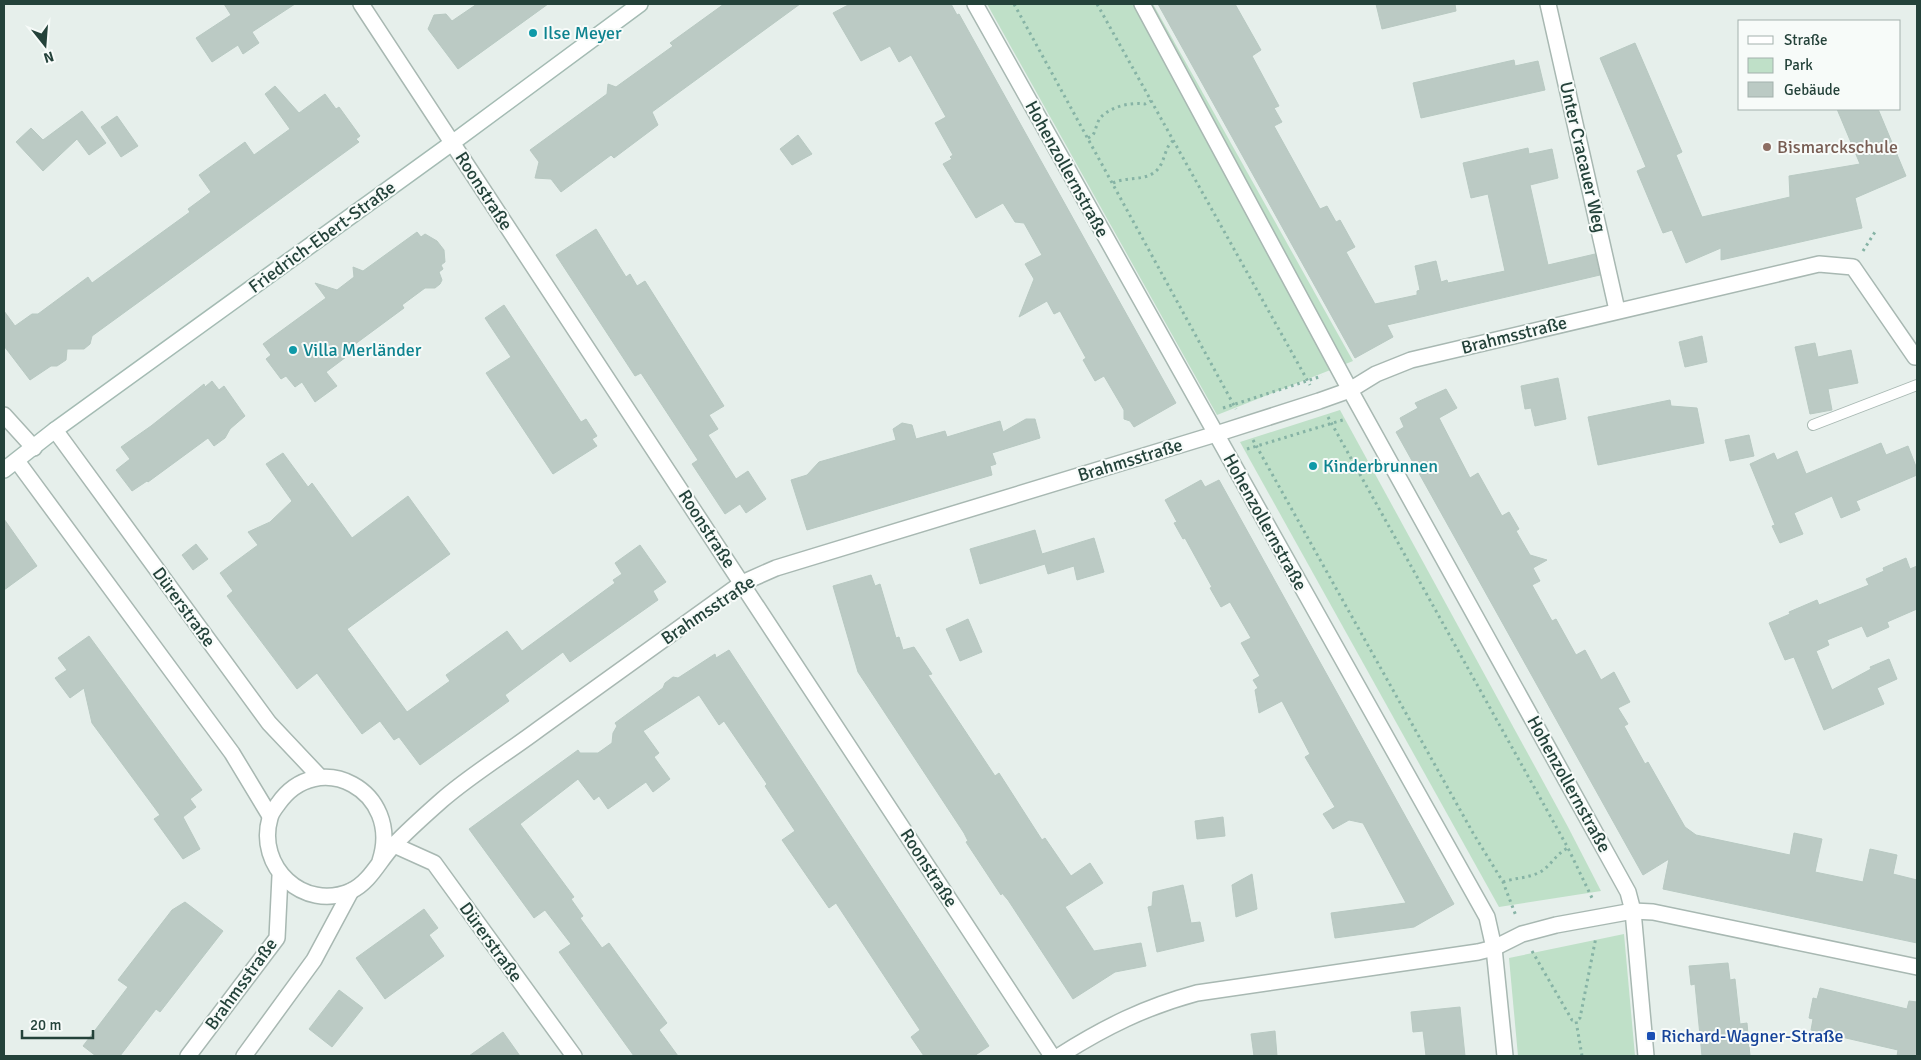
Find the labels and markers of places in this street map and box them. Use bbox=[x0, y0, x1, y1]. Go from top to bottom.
place label: Ilse Meyer bbox=[543, 22, 622, 44]
marker: Ilse Meyer bbox=[527, 27, 539, 39]
place label: Bismarckschule bbox=[1777, 136, 1898, 158]
marker: Bismarckschule bbox=[1761, 141, 1773, 153]
place label: Villa Merländer bbox=[303, 339, 422, 361]
marker: Villa Merländer bbox=[287, 344, 299, 356]
place label: Kinderbrunnen bbox=[1323, 455, 1438, 477]
marker: Kinderbrunnen bbox=[1307, 460, 1319, 472]
place label: Richard-Wagner-Straße bbox=[1661, 1025, 1844, 1047]
marker: Richard-Wagner-Straße bbox=[1645, 1030, 1657, 1042]

